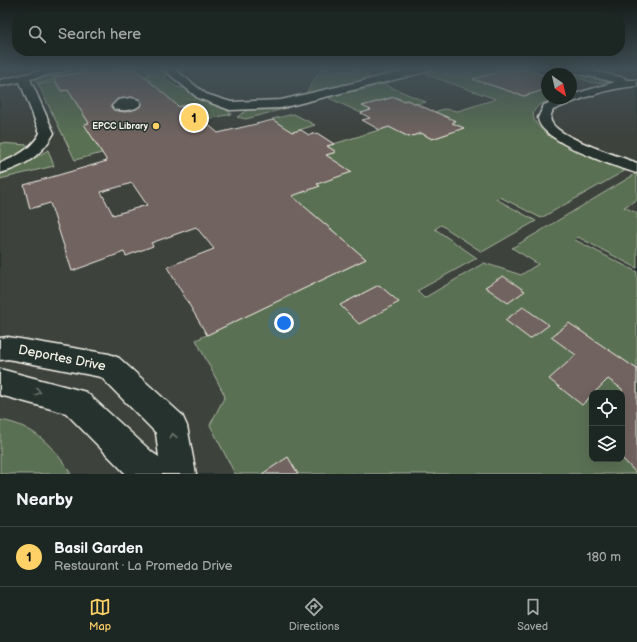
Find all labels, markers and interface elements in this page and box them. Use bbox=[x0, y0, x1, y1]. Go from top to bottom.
search box bbox=[12, 12, 625, 56]
icon: search bbox=[26, 23, 48, 45]
text: Search here bbox=[58, 25, 141, 44]
north arrow bbox=[541, 68, 577, 104]
pin: 1 bbox=[181, 103, 207, 133]
place label: EPCC Library bbox=[92, 121, 149, 132]
marker: EPCC Library bbox=[151, 121, 161, 131]
your location bbox=[274, 313, 294, 333]
street label: Deportes Drive bbox=[17, 342, 107, 374]
one-way arrow bbox=[34, 387, 41, 396]
map controls bbox=[589, 390, 625, 462]
button: locate bbox=[589, 390, 625, 426]
button: layers bbox=[589, 426, 625, 462]
one-way arrow bbox=[169, 432, 178, 439]
text: Nearby bbox=[16, 490, 73, 510]
text: Basil Garden bbox=[54, 539, 143, 558]
text: 1 bbox=[26, 549, 32, 565]
text: 180 m bbox=[586, 549, 621, 565]
text: Restaurant · La Promeda Drive bbox=[54, 558, 232, 574]
tab: Map bbox=[89, 596, 111, 633]
tab: Directions bbox=[289, 596, 339, 633]
tab: Saved bbox=[517, 596, 548, 633]

